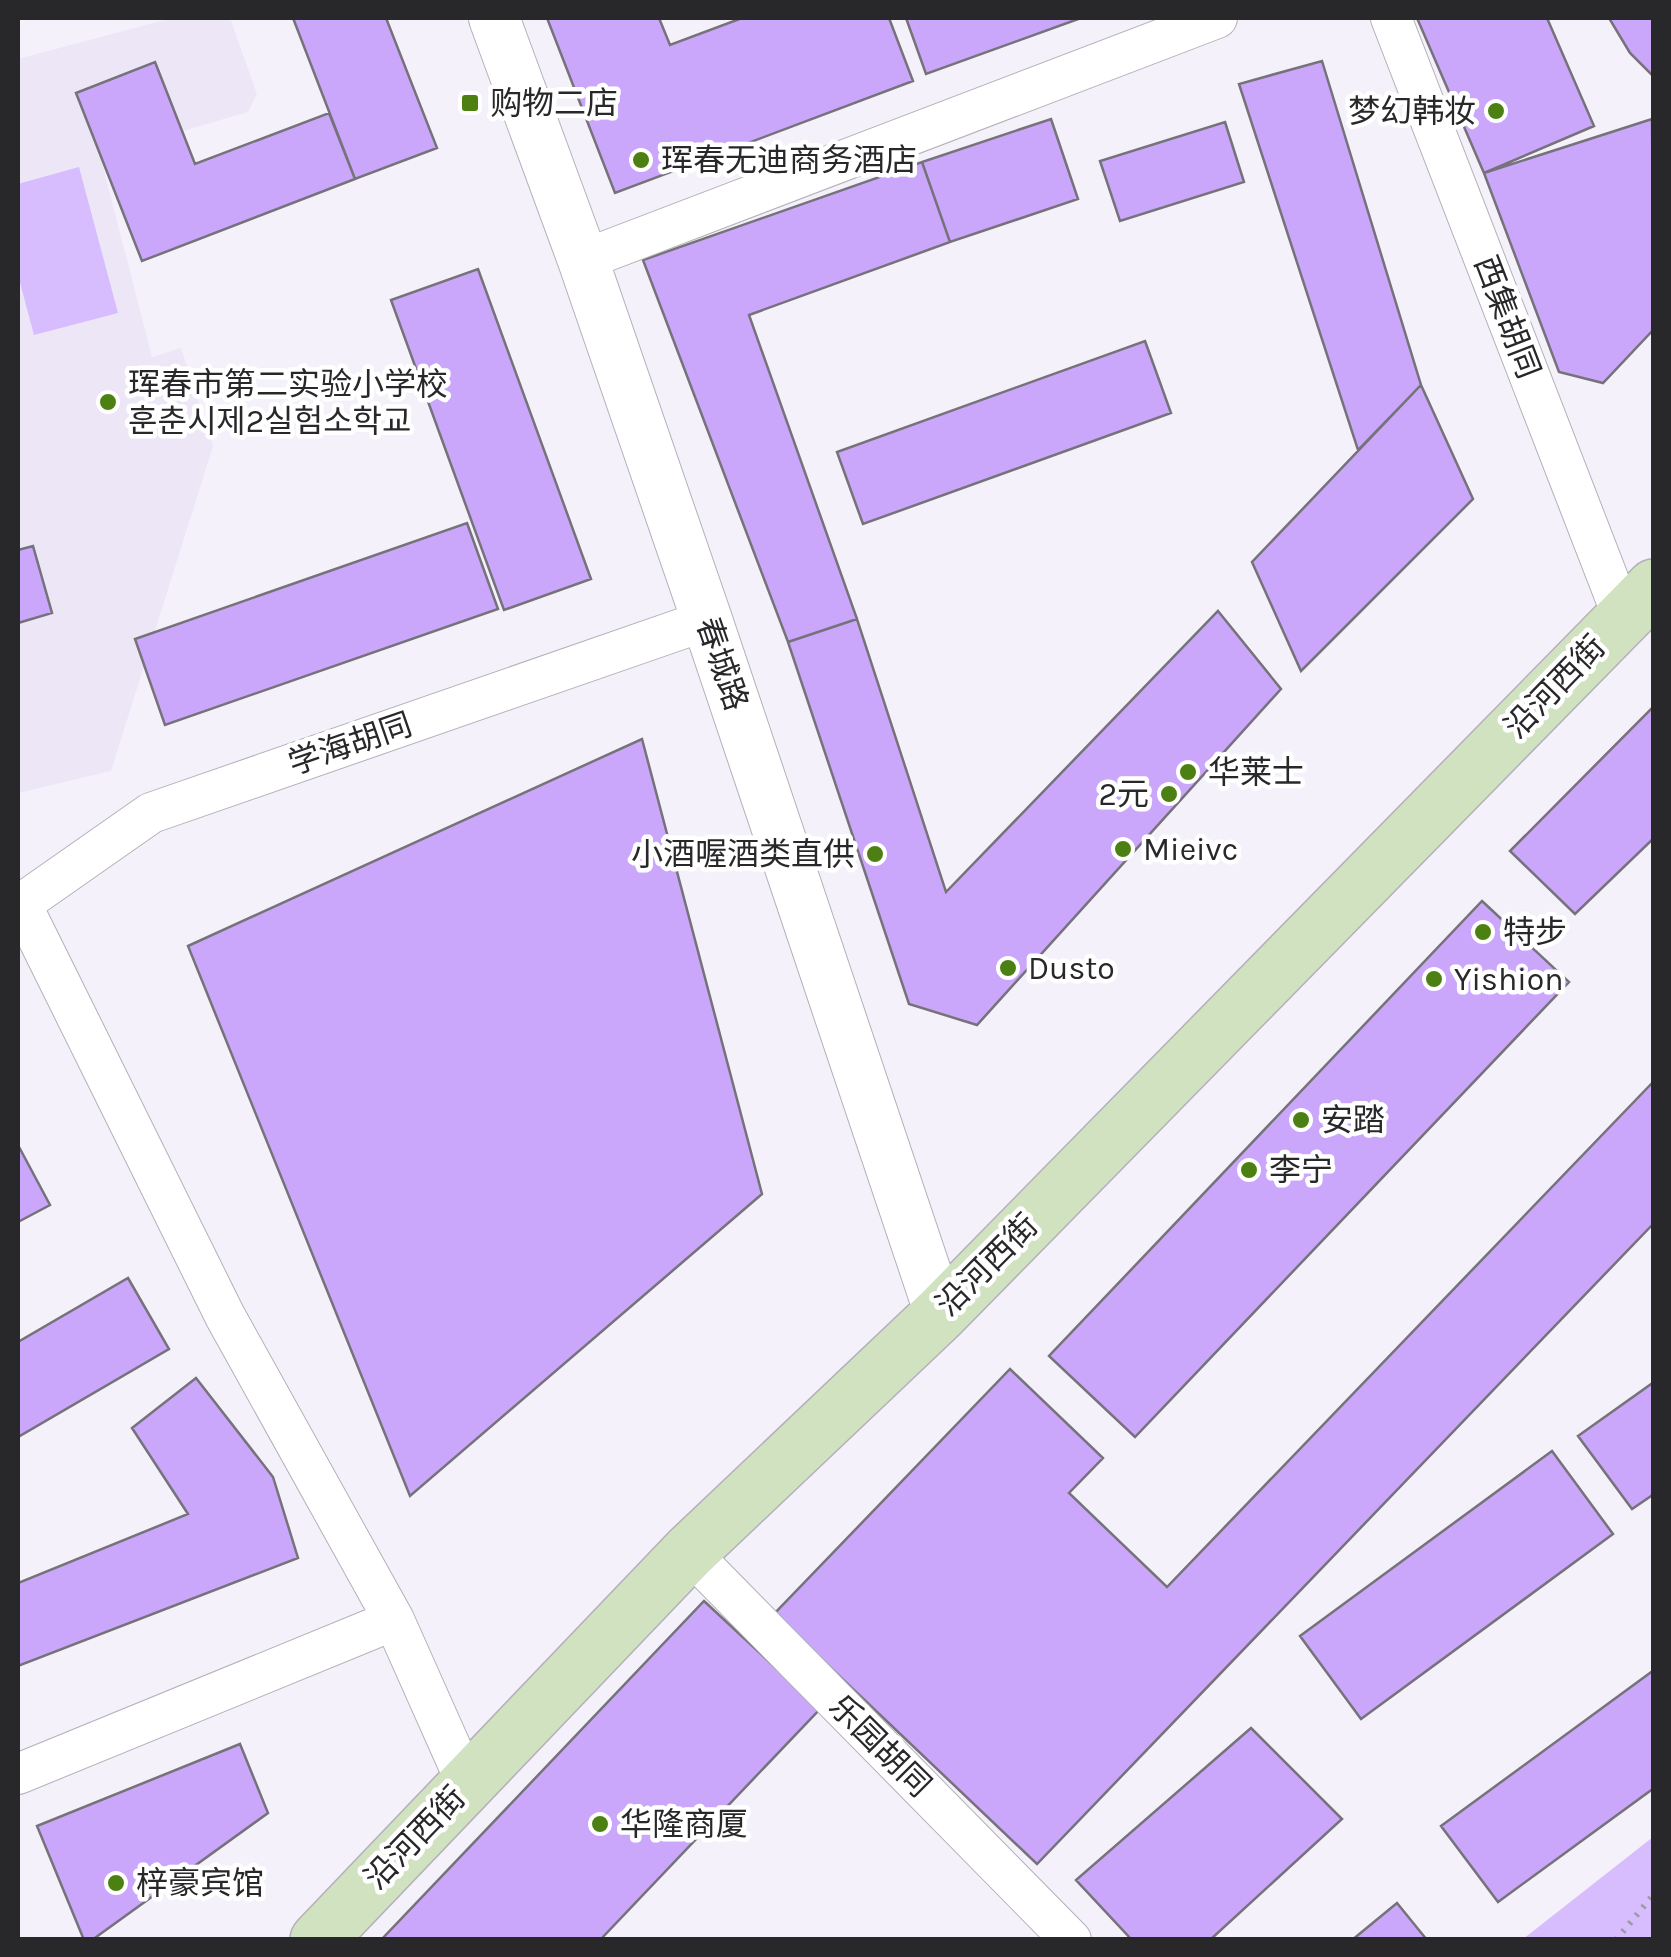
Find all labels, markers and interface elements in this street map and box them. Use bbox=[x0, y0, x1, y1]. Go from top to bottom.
place label: 购物二店 bbox=[490, 85, 618, 122]
marker: 购物二店 bbox=[459, 92, 481, 114]
place label: 梦幻韩妆 bbox=[1348, 93, 1476, 130]
marker: 梦幻韩妆 bbox=[1485, 100, 1507, 122]
place label: 珲春无迪商务酒店 bbox=[661, 142, 917, 179]
marker: 珲春无迪商务酒店 bbox=[630, 149, 652, 171]
street label: 西集胡同 bbox=[1467, 251, 1547, 383]
place label: 珲春市第二实验小学校 훈춘시제2실험소학교 bbox=[128, 366, 448, 440]
marker: 珲春市第二实验小学校 훈춘시제2실험소학교 bbox=[97, 391, 119, 413]
street label: 春城路 bbox=[689, 613, 755, 715]
street label: 沿河西街 bbox=[1497, 628, 1613, 746]
street label: 学海胡同 bbox=[283, 706, 417, 782]
place label: 华莱士 bbox=[1208, 754, 1304, 791]
marker: 华莱士 bbox=[1177, 761, 1199, 783]
place label: 2元 bbox=[1098, 776, 1149, 813]
marker: 2元 bbox=[1158, 783, 1180, 805]
place label: Mieivc bbox=[1143, 831, 1238, 868]
place label: 小酒喔酒类直供 bbox=[631, 836, 855, 873]
marker: Mieivc bbox=[1112, 838, 1134, 860]
marker: 小酒喔酒类直供 bbox=[864, 843, 886, 865]
place label: 特步 bbox=[1503, 914, 1567, 951]
marker: 特步 bbox=[1472, 921, 1494, 943]
place label: Dusto bbox=[1028, 950, 1115, 987]
marker: Dusto bbox=[997, 957, 1019, 979]
place label: Yishion bbox=[1454, 961, 1564, 998]
marker: Yishion bbox=[1423, 968, 1445, 990]
place label: 安踏 bbox=[1321, 1102, 1385, 1139]
marker: 安踏 bbox=[1290, 1109, 1312, 1131]
place label: 李宁 bbox=[1269, 1152, 1333, 1189]
marker: 李宁 bbox=[1238, 1159, 1260, 1181]
street label: 沿河西街 bbox=[929, 1207, 1045, 1323]
street label: 乐园胡同 bbox=[822, 1688, 938, 1804]
street label: 沿河西街 bbox=[357, 1779, 473, 1897]
place label: 华隆商厦 bbox=[620, 1806, 748, 1843]
marker: 华隆商厦 bbox=[589, 1813, 611, 1835]
place label: 梓豪宾馆 bbox=[136, 1865, 264, 1902]
marker: 梓豪宾馆 bbox=[105, 1872, 127, 1894]

